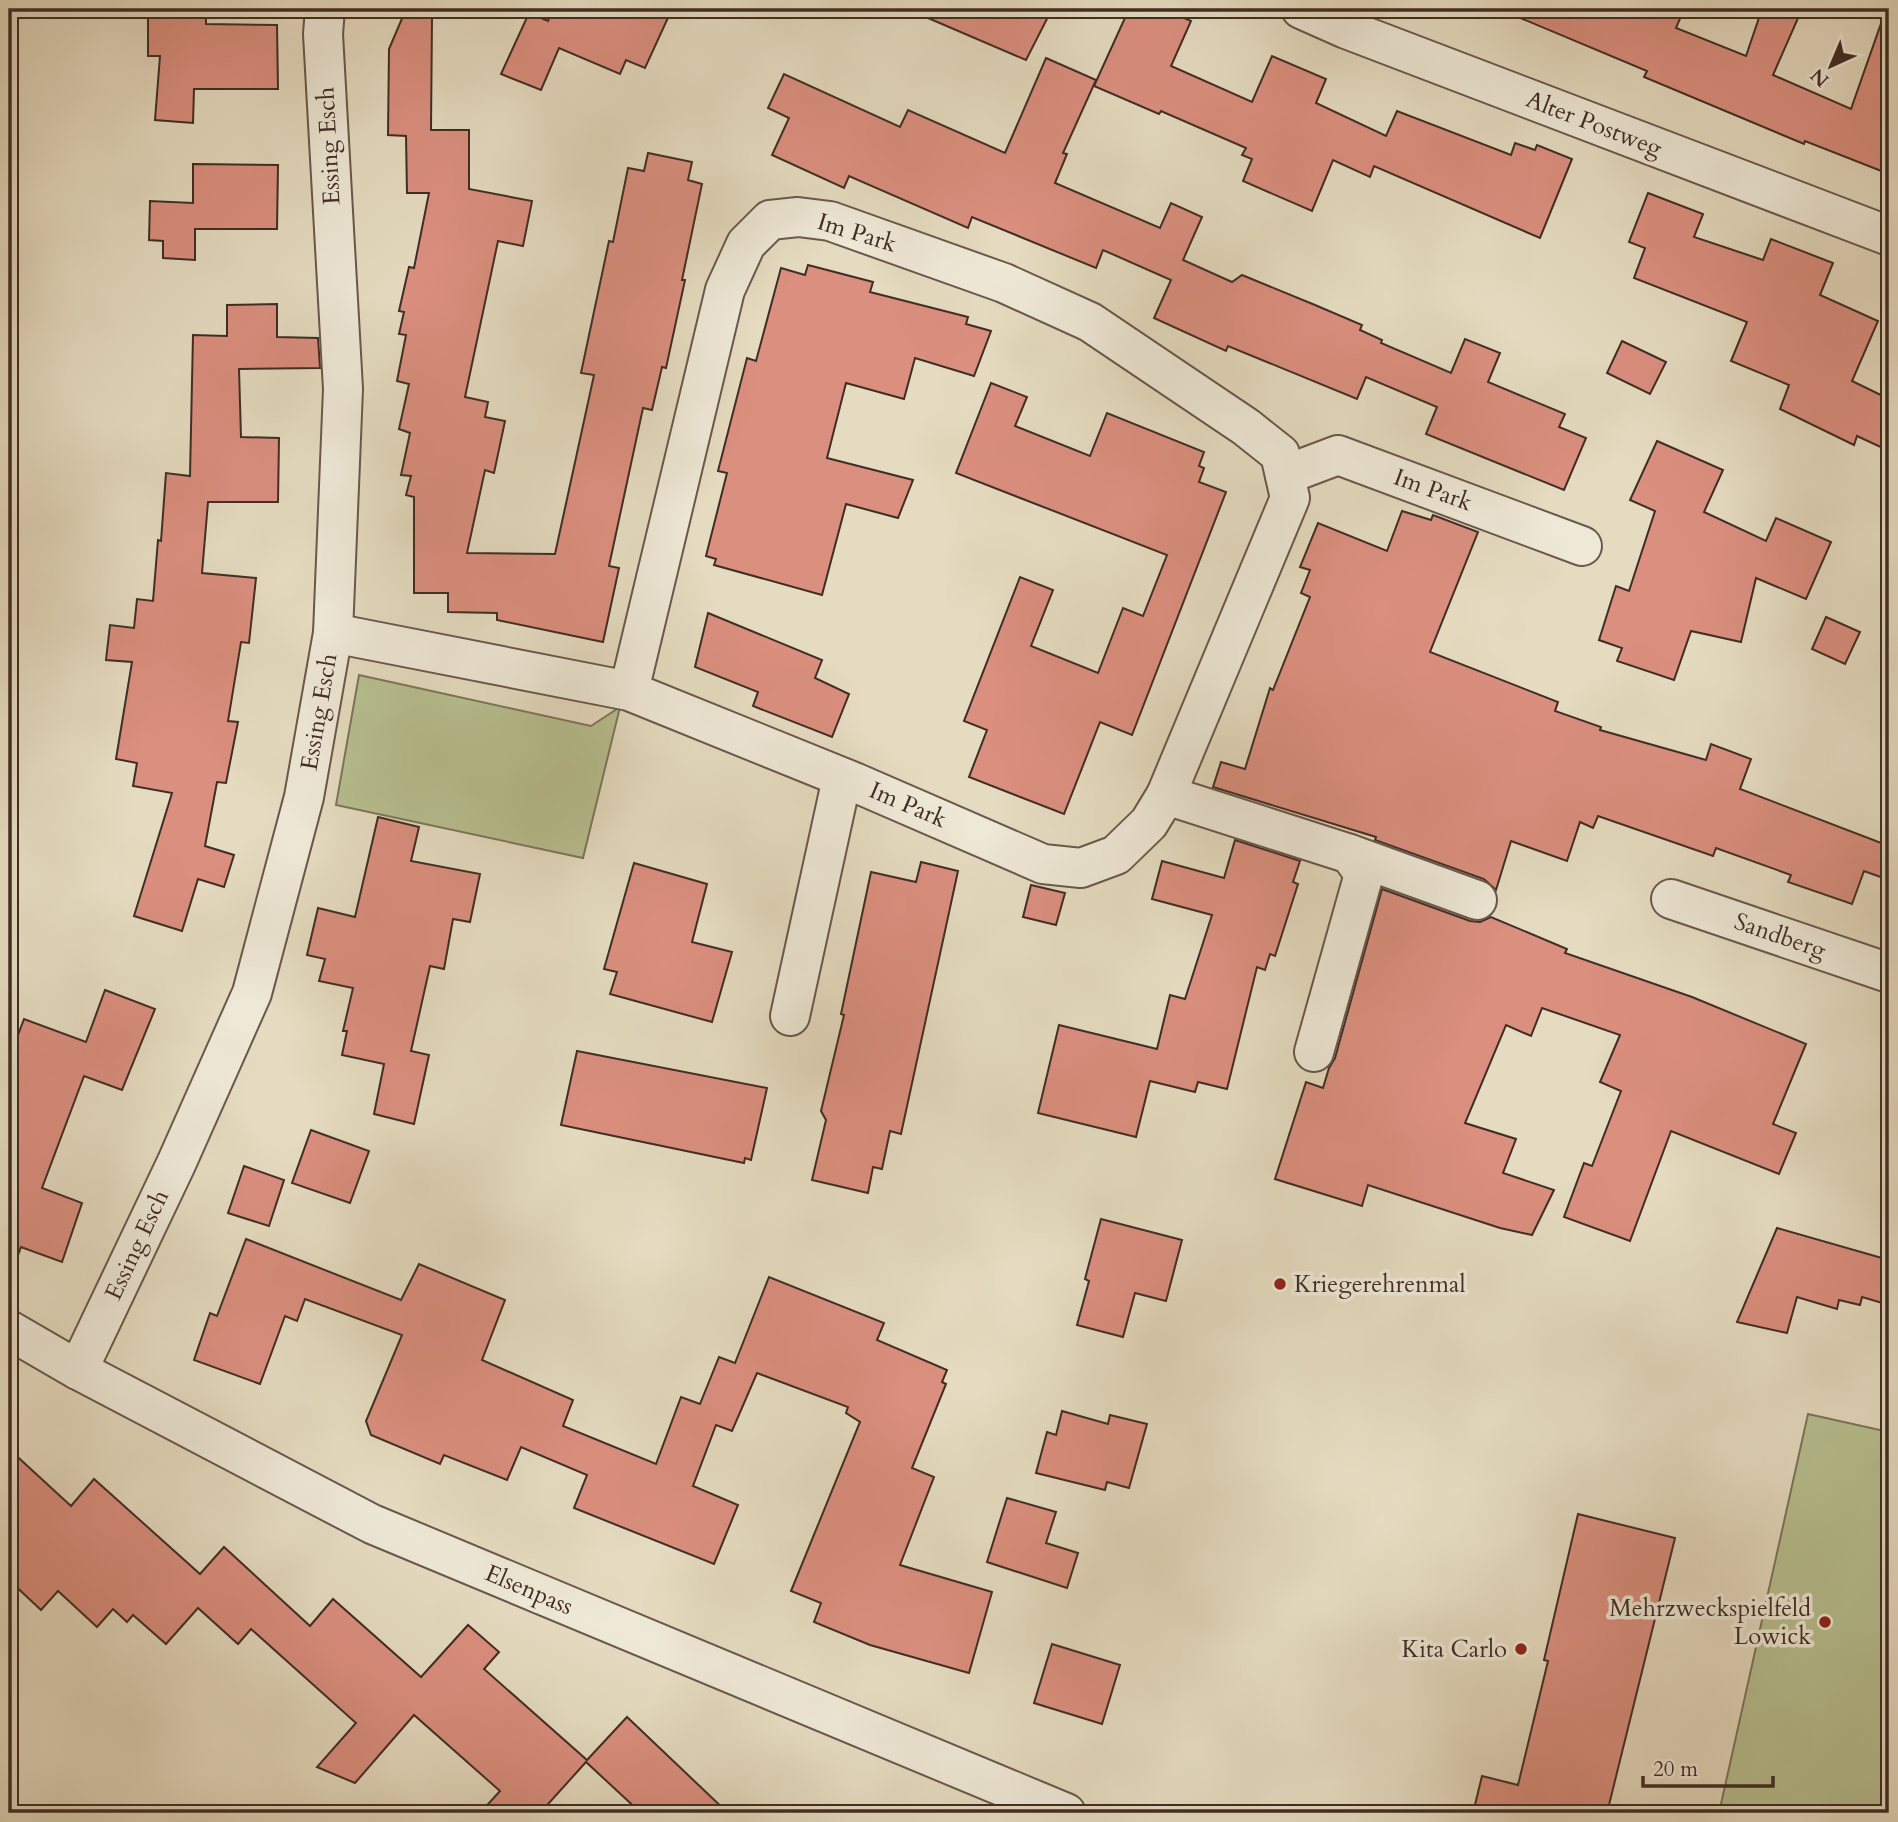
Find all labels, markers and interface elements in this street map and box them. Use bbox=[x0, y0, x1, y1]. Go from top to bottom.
north arrow bbox=[1797, 32, 1867, 102]
text: N bbox=[1805, 62, 1835, 93]
street label: Alter Postweg bbox=[1521, 83, 1667, 165]
street label: Essing Esch bbox=[309, 86, 349, 206]
street label: Im Park bbox=[813, 205, 901, 261]
street label: Im Park bbox=[1389, 461, 1477, 519]
street label: Essing Esch bbox=[292, 651, 346, 773]
street label: Im Park bbox=[864, 774, 952, 836]
street label: Sandberg bbox=[1730, 905, 1831, 967]
street label: Essing Esch bbox=[97, 1184, 177, 1306]
place label: Kriegerehrenmal bbox=[1294, 1268, 1466, 1301]
marker: Kriegerehrenmal bbox=[1272, 1276, 1288, 1292]
street label: Elsenpass bbox=[480, 1557, 578, 1623]
place label: Mehrzweckspielfeld Lowick bbox=[1609, 1592, 1811, 1653]
marker: Mehrzweckspielfeld Lowick bbox=[1817, 1614, 1833, 1630]
place label: Kita Carlo bbox=[1401, 1633, 1507, 1666]
marker: Kita Carlo bbox=[1513, 1641, 1529, 1657]
scale bar bbox=[1643, 1745, 1772, 1789]
text: 20 m bbox=[1653, 1755, 1698, 1784]

